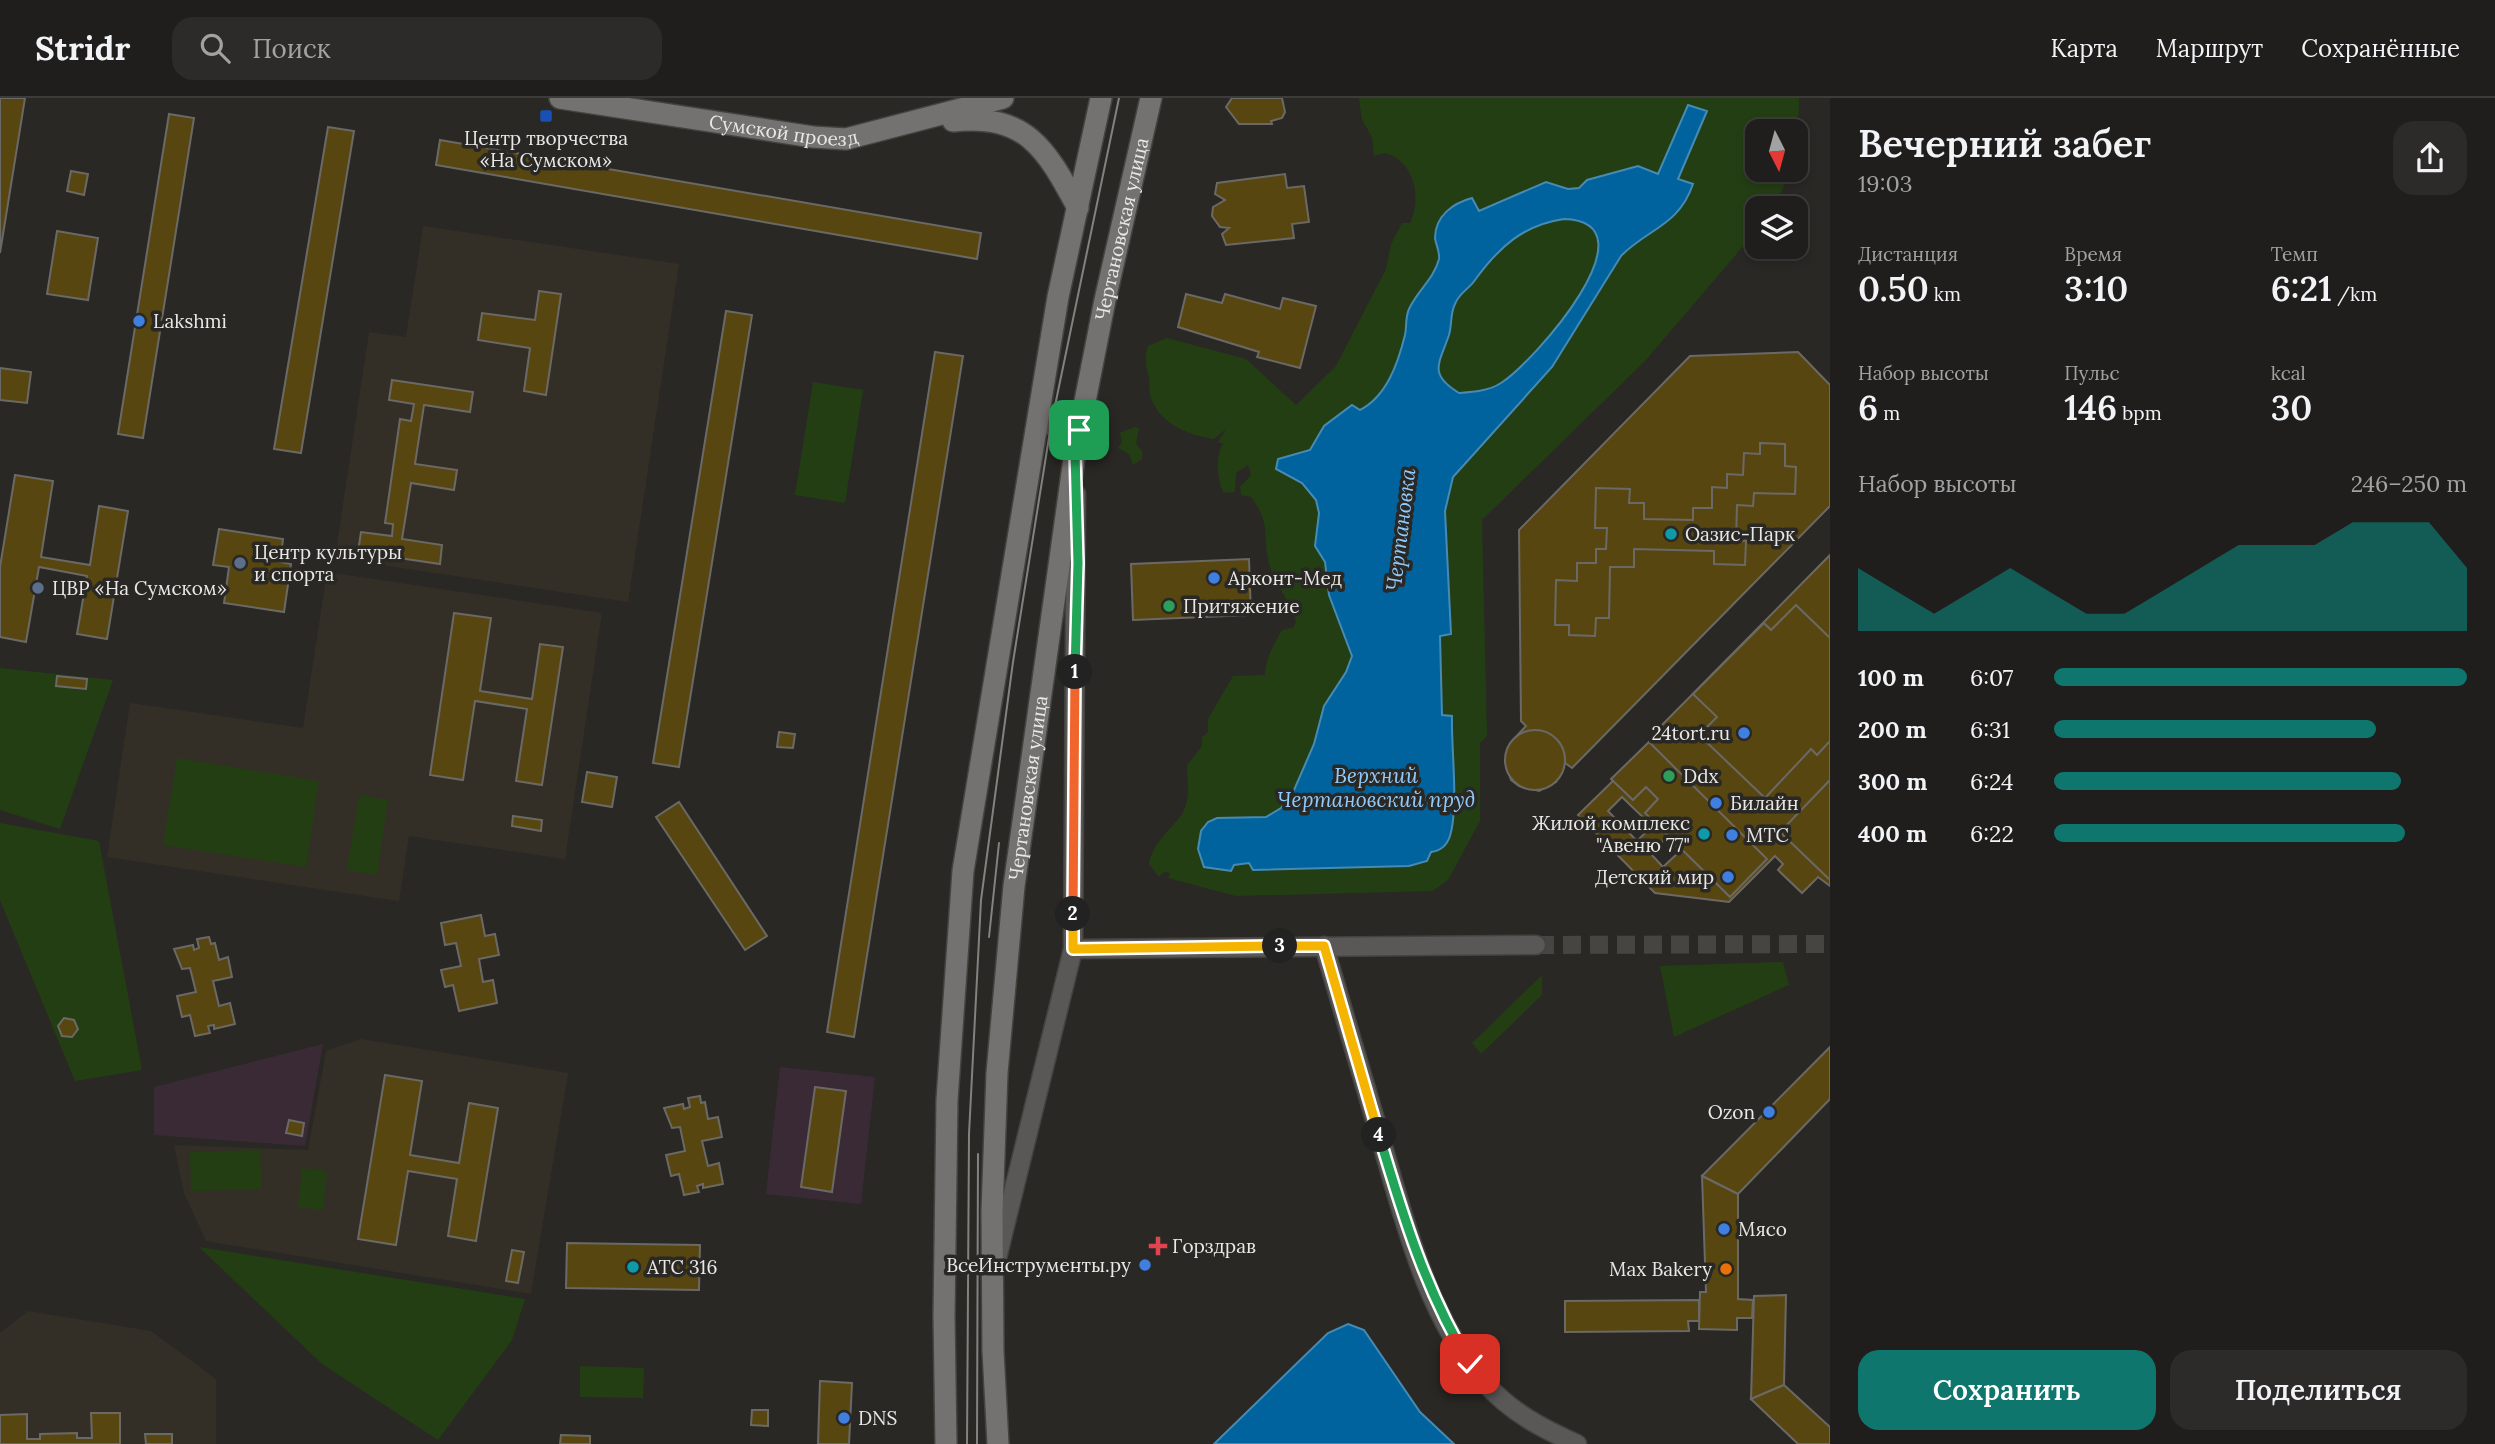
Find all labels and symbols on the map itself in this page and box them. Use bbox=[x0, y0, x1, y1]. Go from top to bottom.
marker: Центр творчества «На Сумском» bbox=[538, 108, 554, 124]
street label: Сумской проезд bbox=[707, 109, 861, 151]
north arrow bbox=[1745, 119, 1808, 182]
place label: Центр творчества «На Сумском» bbox=[464, 126, 628, 172]
street label: Чертановская улица bbox=[1089, 135, 1154, 323]
place label: Lakshmi bbox=[153, 309, 227, 333]
marker: Lakshmi bbox=[131, 313, 147, 329]
pin bbox=[1049, 400, 1109, 460]
water label: Чертановка bbox=[1380, 467, 1421, 593]
place label: Оазис-Парк bbox=[1685, 522, 1796, 546]
marker: Оазис-Парк bbox=[1663, 526, 1679, 542]
place label: Центр культуры и спорта bbox=[254, 540, 402, 586]
marker: Центр культуры и спорта bbox=[232, 555, 248, 571]
place label: Арконт-Мед bbox=[1227, 566, 1342, 590]
marker: Арконт-Мед bbox=[1206, 570, 1222, 586]
place label: ЦВР «На Сумском» bbox=[52, 576, 227, 600]
marker: ЦВР «На Сумском» bbox=[30, 580, 46, 596]
place label: Притяжение bbox=[1183, 594, 1300, 618]
marker: Притяжение bbox=[1161, 598, 1177, 614]
pin: 1 bbox=[1058, 654, 1092, 690]
street label: Чертановская улица bbox=[1003, 694, 1053, 882]
place label: 24tort.ru bbox=[1651, 721, 1730, 745]
marker: 24tort.ru bbox=[1736, 725, 1752, 741]
water label: Верхний Чертановский пруд bbox=[1277, 762, 1475, 813]
place label: Ddx bbox=[1683, 764, 1719, 788]
marker: Ddx bbox=[1661, 768, 1677, 784]
place label: Билайн bbox=[1730, 791, 1799, 815]
marker: Билайн bbox=[1708, 795, 1724, 811]
place label: Жилой комплекс "Авеню 77" bbox=[1532, 811, 1690, 857]
place label: МТС bbox=[1746, 823, 1789, 847]
marker: Жилой комплекс "Авеню 77" bbox=[1696, 826, 1712, 842]
marker: МТС bbox=[1724, 827, 1740, 843]
place label: Детский мир bbox=[1595, 865, 1714, 889]
marker: Детский мир bbox=[1720, 869, 1736, 885]
pin: 2 bbox=[1056, 896, 1090, 932]
pin: 3 bbox=[1262, 928, 1298, 964]
place label: Ozon bbox=[1708, 1100, 1755, 1124]
marker: Ozon bbox=[1761, 1104, 1777, 1120]
pin: 4 bbox=[1362, 1118, 1396, 1152]
place label: Мясо bbox=[1738, 1217, 1787, 1241]
marker: Мясо bbox=[1716, 1221, 1732, 1237]
place label: Горздрав bbox=[1172, 1234, 1256, 1258]
marker: Горздрав bbox=[1150, 1238, 1166, 1254]
place label: ВсеИнструменты.ру bbox=[946, 1253, 1131, 1277]
place label: АТС 316 bbox=[646, 1255, 717, 1279]
marker: ВсеИнструменты.ру bbox=[1137, 1257, 1153, 1273]
place label: Max Bakery bbox=[1609, 1257, 1712, 1281]
marker: АТС 316 bbox=[625, 1259, 641, 1275]
marker: Max Bakery bbox=[1718, 1261, 1734, 1277]
pin bbox=[1440, 1334, 1500, 1394]
place label: DNS bbox=[858, 1406, 897, 1430]
marker: DNS bbox=[836, 1410, 852, 1426]

